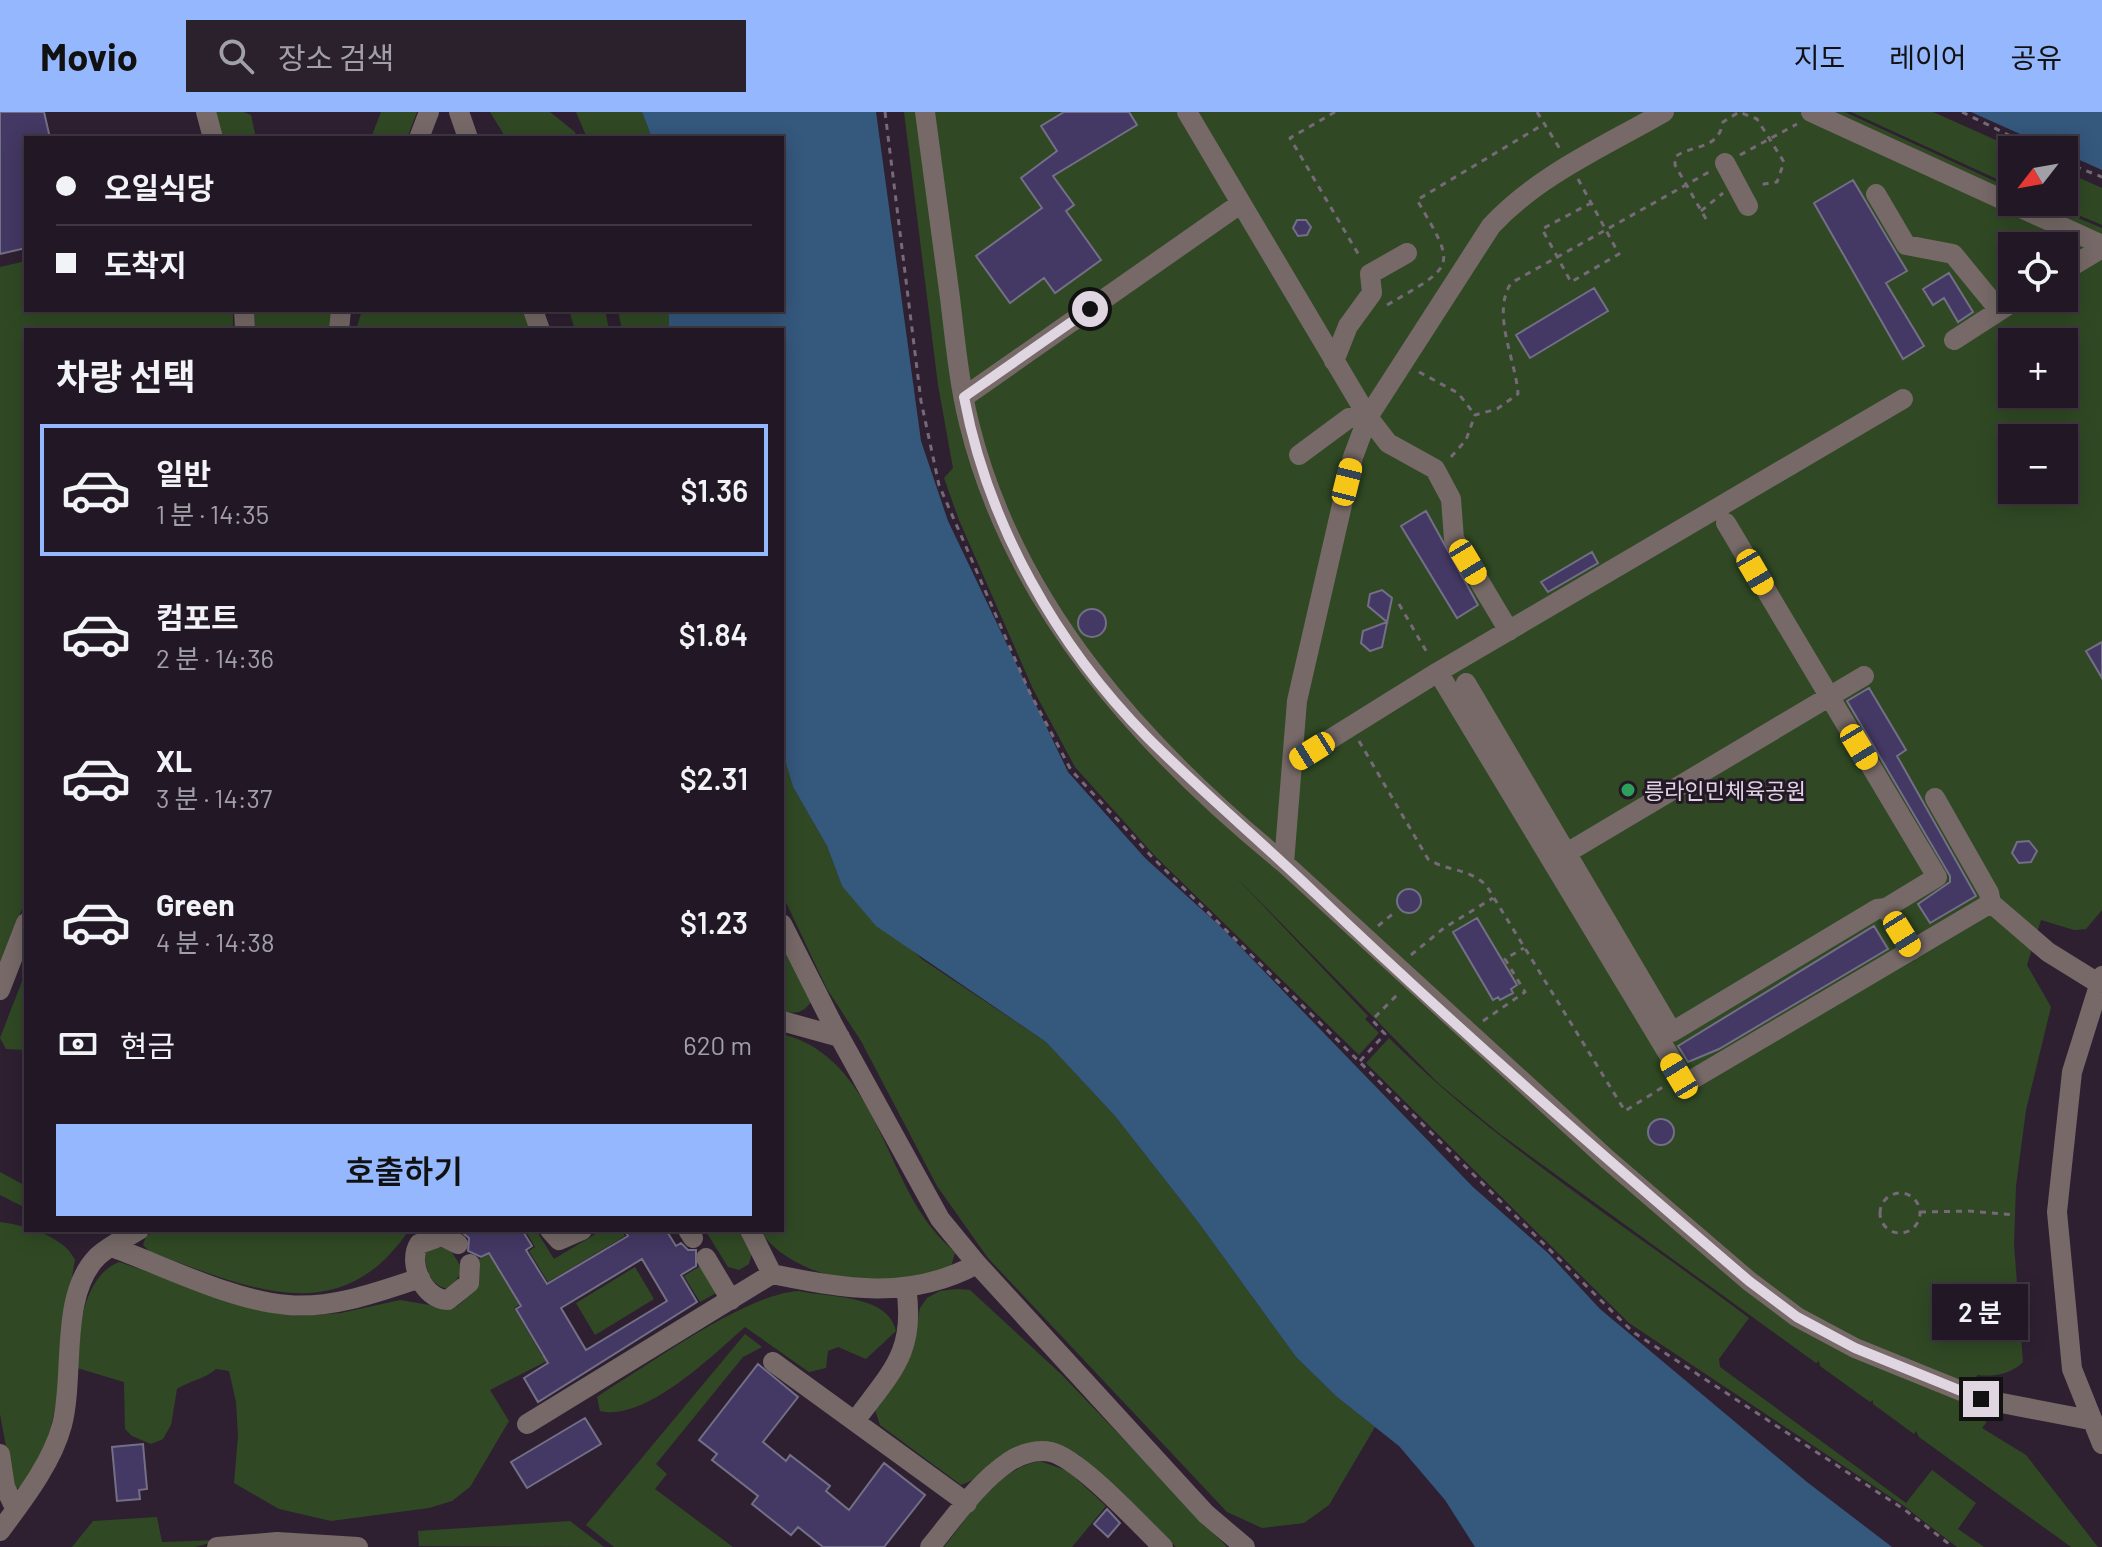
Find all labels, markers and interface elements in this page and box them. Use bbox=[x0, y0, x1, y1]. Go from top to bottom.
search box bbox=[186, 20, 746, 92]
text: Movio bbox=[40, 33, 138, 79]
icon: search bbox=[214, 34, 258, 78]
text: 장소 검색 bbox=[278, 39, 394, 75]
text: 지도 bbox=[1794, 40, 1845, 74]
text: 레이어 bbox=[1889, 40, 1966, 74]
text: 공유 bbox=[2010, 40, 2062, 74]
north arrow bbox=[1998, 136, 2078, 216]
map controls bbox=[1998, 136, 2078, 504]
text: 오일식당 bbox=[104, 169, 214, 205]
button: locate bbox=[1998, 232, 2078, 312]
text: 도착지 bbox=[104, 246, 187, 282]
route start bbox=[1072, 291, 1108, 327]
button: + bbox=[1998, 328, 2078, 408]
text: 차량 선택 bbox=[56, 354, 196, 397]
button: − bbox=[1998, 424, 2078, 504]
icon: car bbox=[60, 454, 132, 526]
text: 일반 bbox=[156, 455, 211, 491]
car bbox=[1330, 456, 1364, 508]
text: $1.36 bbox=[680, 472, 748, 508]
text: 1 분 · 14:35 bbox=[156, 498, 269, 529]
car bbox=[1445, 535, 1491, 589]
car bbox=[1733, 545, 1777, 599]
icon: car bbox=[60, 598, 132, 670]
text: 컴포트 bbox=[156, 599, 239, 635]
text: $1.84 bbox=[679, 616, 748, 652]
text: 2 분 · 14:36 bbox=[156, 642, 274, 673]
car bbox=[1836, 720, 1882, 774]
car bbox=[1285, 728, 1339, 774]
icon: car bbox=[60, 742, 132, 814]
text: XL bbox=[156, 742, 192, 778]
text: $2.31 bbox=[680, 760, 748, 796]
place label: 릉라인민체육공원 bbox=[1644, 777, 1806, 803]
marker: 릉라인민체육공원 bbox=[1619, 781, 1637, 799]
text: 3 분 · 14:37 bbox=[156, 782, 272, 813]
icon: car bbox=[60, 886, 132, 958]
text: Green bbox=[156, 886, 235, 922]
text: $1.23 bbox=[680, 904, 748, 940]
car bbox=[1879, 907, 1925, 961]
text: 4 분 · 14:38 bbox=[156, 926, 274, 957]
icon: cash bbox=[56, 1022, 100, 1066]
text: 현금 bbox=[120, 1027, 175, 1063]
text: 620 m bbox=[683, 1029, 752, 1060]
car bbox=[1656, 1049, 1702, 1103]
button: 호출하기 bbox=[56, 1124, 752, 1216]
callout: 2 분 bbox=[1933, 1283, 2029, 1339]
text: 2 분 bbox=[1958, 1296, 2002, 1327]
route end bbox=[1963, 1381, 1999, 1417]

